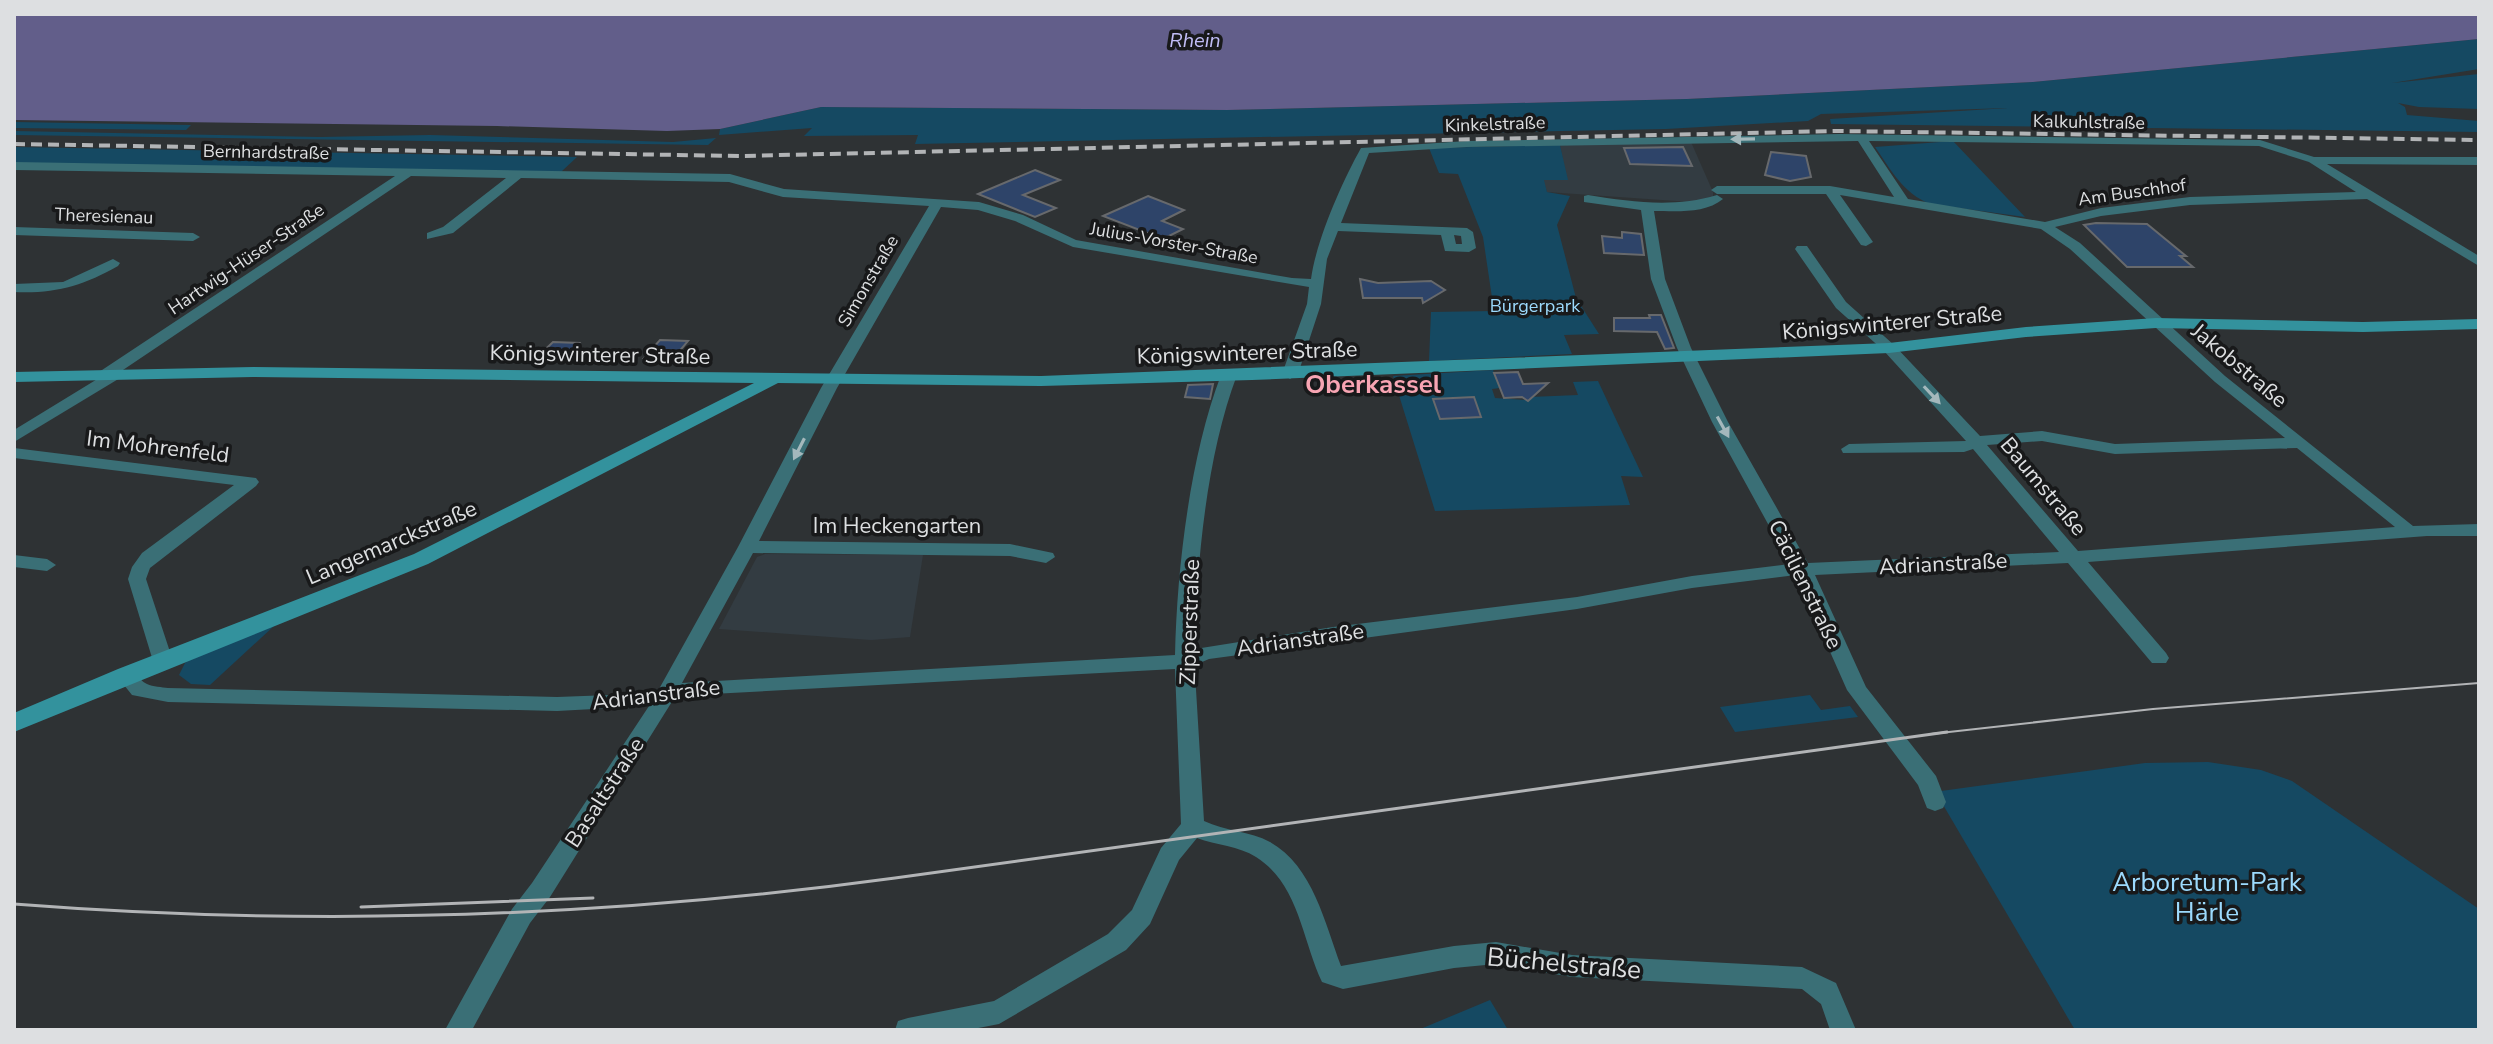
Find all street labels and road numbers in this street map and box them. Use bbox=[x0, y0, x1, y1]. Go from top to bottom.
street label: Kalkuhlstraße bbox=[2033, 109, 2145, 135]
street label: Kinkelstraße bbox=[1444, 110, 1546, 138]
street label: Bernhardstraße bbox=[203, 139, 329, 165]
street label: Am Buschhof bbox=[2076, 172, 2189, 211]
street label: Hartwig-Hüser-Straße bbox=[163, 198, 329, 320]
street label: Theresienau bbox=[54, 202, 154, 230]
street label: Julius-Vorster-Straße bbox=[1087, 216, 1260, 270]
street label: Simonstraße bbox=[832, 231, 904, 331]
street label: Königswinterer Straße bbox=[1781, 298, 2003, 348]
street label: Jakobstraße bbox=[2184, 316, 2294, 415]
street label: Königswinterer Straße bbox=[1136, 334, 1358, 372]
street label: Königswinterer Straße bbox=[489, 338, 711, 372]
street label: Im Mohrenfeld bbox=[85, 423, 231, 471]
street label: Baumstraße bbox=[1993, 431, 2093, 542]
street label: Langemarckstraße bbox=[301, 493, 481, 592]
street label: Im Heckengarten bbox=[813, 511, 981, 541]
street label: Cäcilienstraße bbox=[1761, 515, 1849, 654]
street label: Adrianstraße bbox=[1878, 546, 2008, 582]
street label: Zipperstraße bbox=[1173, 559, 1207, 686]
street label: Adrianstraße bbox=[1234, 616, 1366, 664]
street label: Adrianstraße bbox=[590, 672, 722, 718]
street label: Basaltstraße bbox=[558, 732, 652, 853]
street label: Büchelstraße bbox=[1485, 939, 1642, 988]

